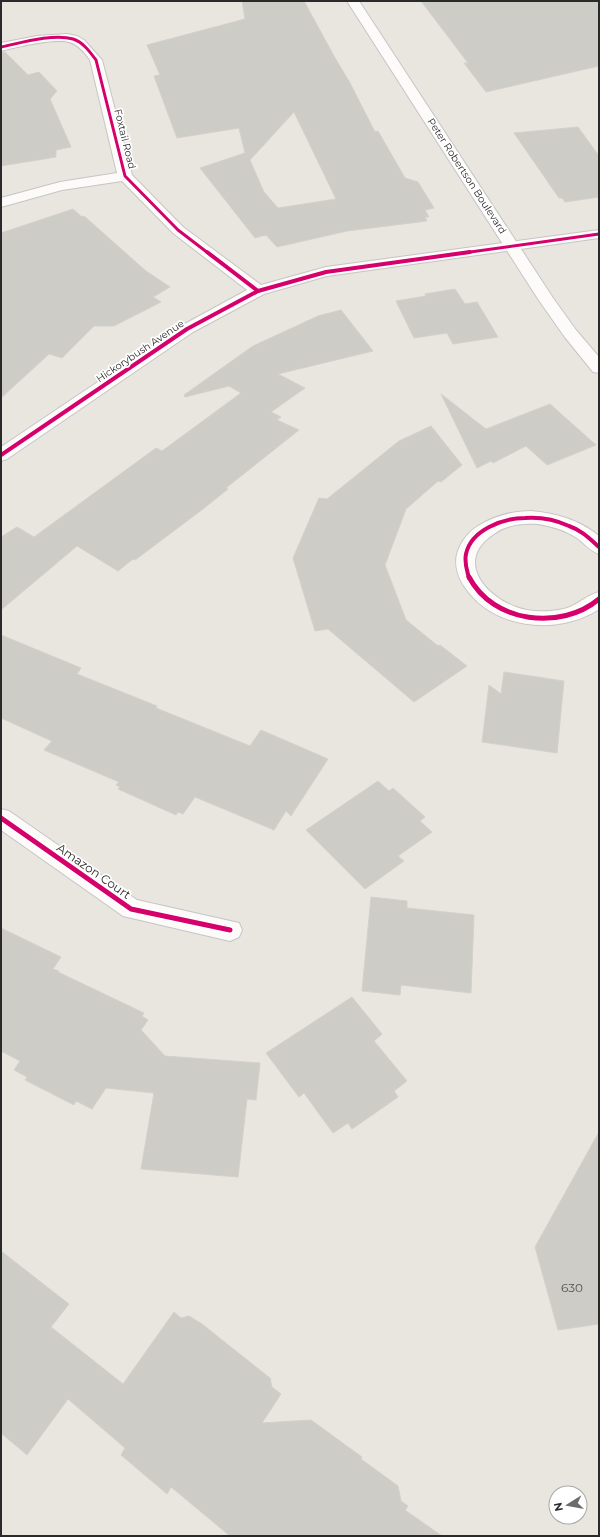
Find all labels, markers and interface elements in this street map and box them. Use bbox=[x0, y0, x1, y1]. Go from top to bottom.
street label: Foxtail Road bbox=[111, 108, 139, 170]
street label: Peter Robertson Boulevard bbox=[425, 116, 509, 236]
street label: Hickorybush Avenue bbox=[94, 317, 186, 385]
street label: Amazon Court bbox=[54, 840, 134, 902]
house number: 630 bbox=[561, 1280, 583, 1295]
north arrow bbox=[548, 1485, 588, 1525]
text: N bbox=[550, 1501, 566, 1513]

